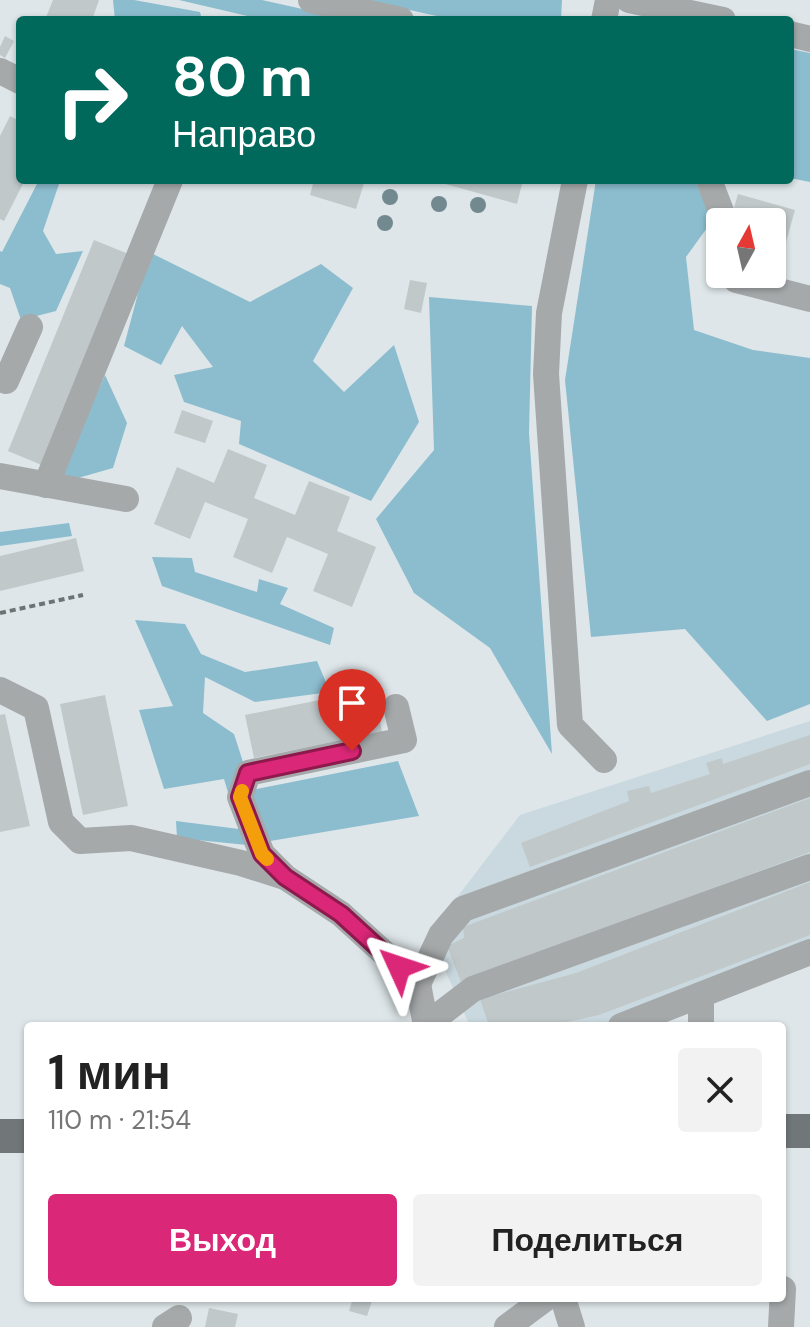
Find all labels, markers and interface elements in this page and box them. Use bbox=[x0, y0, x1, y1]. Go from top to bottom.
text: 80 m bbox=[172, 40, 313, 113]
icon: right bbox=[40, 48, 144, 152]
text: Направо bbox=[172, 111, 316, 158]
north arrow bbox=[706, 208, 786, 288]
map controls bbox=[706, 208, 786, 288]
pin bbox=[318, 669, 386, 751]
icon: arrive bbox=[330, 681, 374, 725]
position arrow bbox=[357, 925, 441, 1009]
text: 1 мин bbox=[48, 1041, 171, 1104]
button: close bbox=[678, 1048, 762, 1132]
text: 110 m · 21:54 bbox=[48, 1103, 191, 1137]
button: Выход bbox=[48, 1194, 397, 1286]
button: Поделиться bbox=[413, 1194, 762, 1286]

